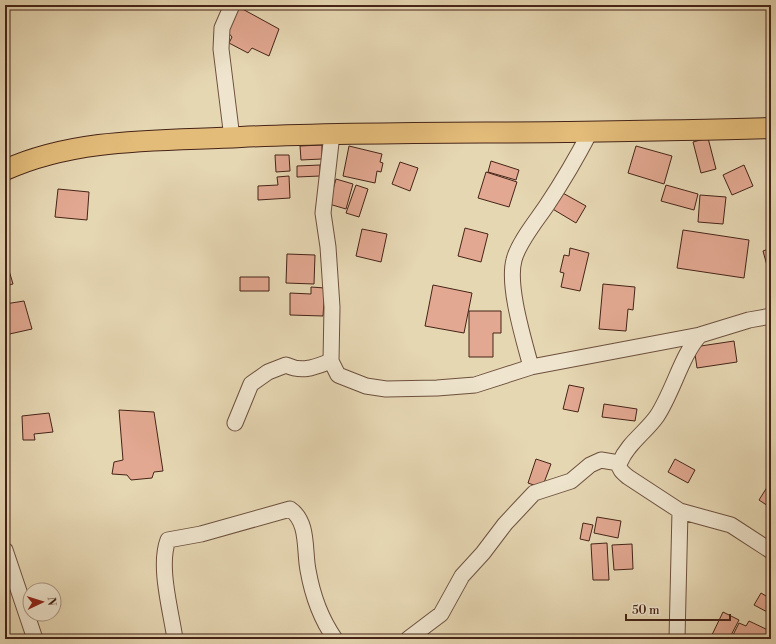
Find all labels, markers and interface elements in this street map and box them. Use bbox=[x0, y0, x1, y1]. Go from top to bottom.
north arrow bbox=[22, 582, 62, 622]
scale bar bbox=[626, 596, 730, 622]
text: N bbox=[44, 597, 58, 606]
text: 50 m bbox=[632, 603, 660, 618]

